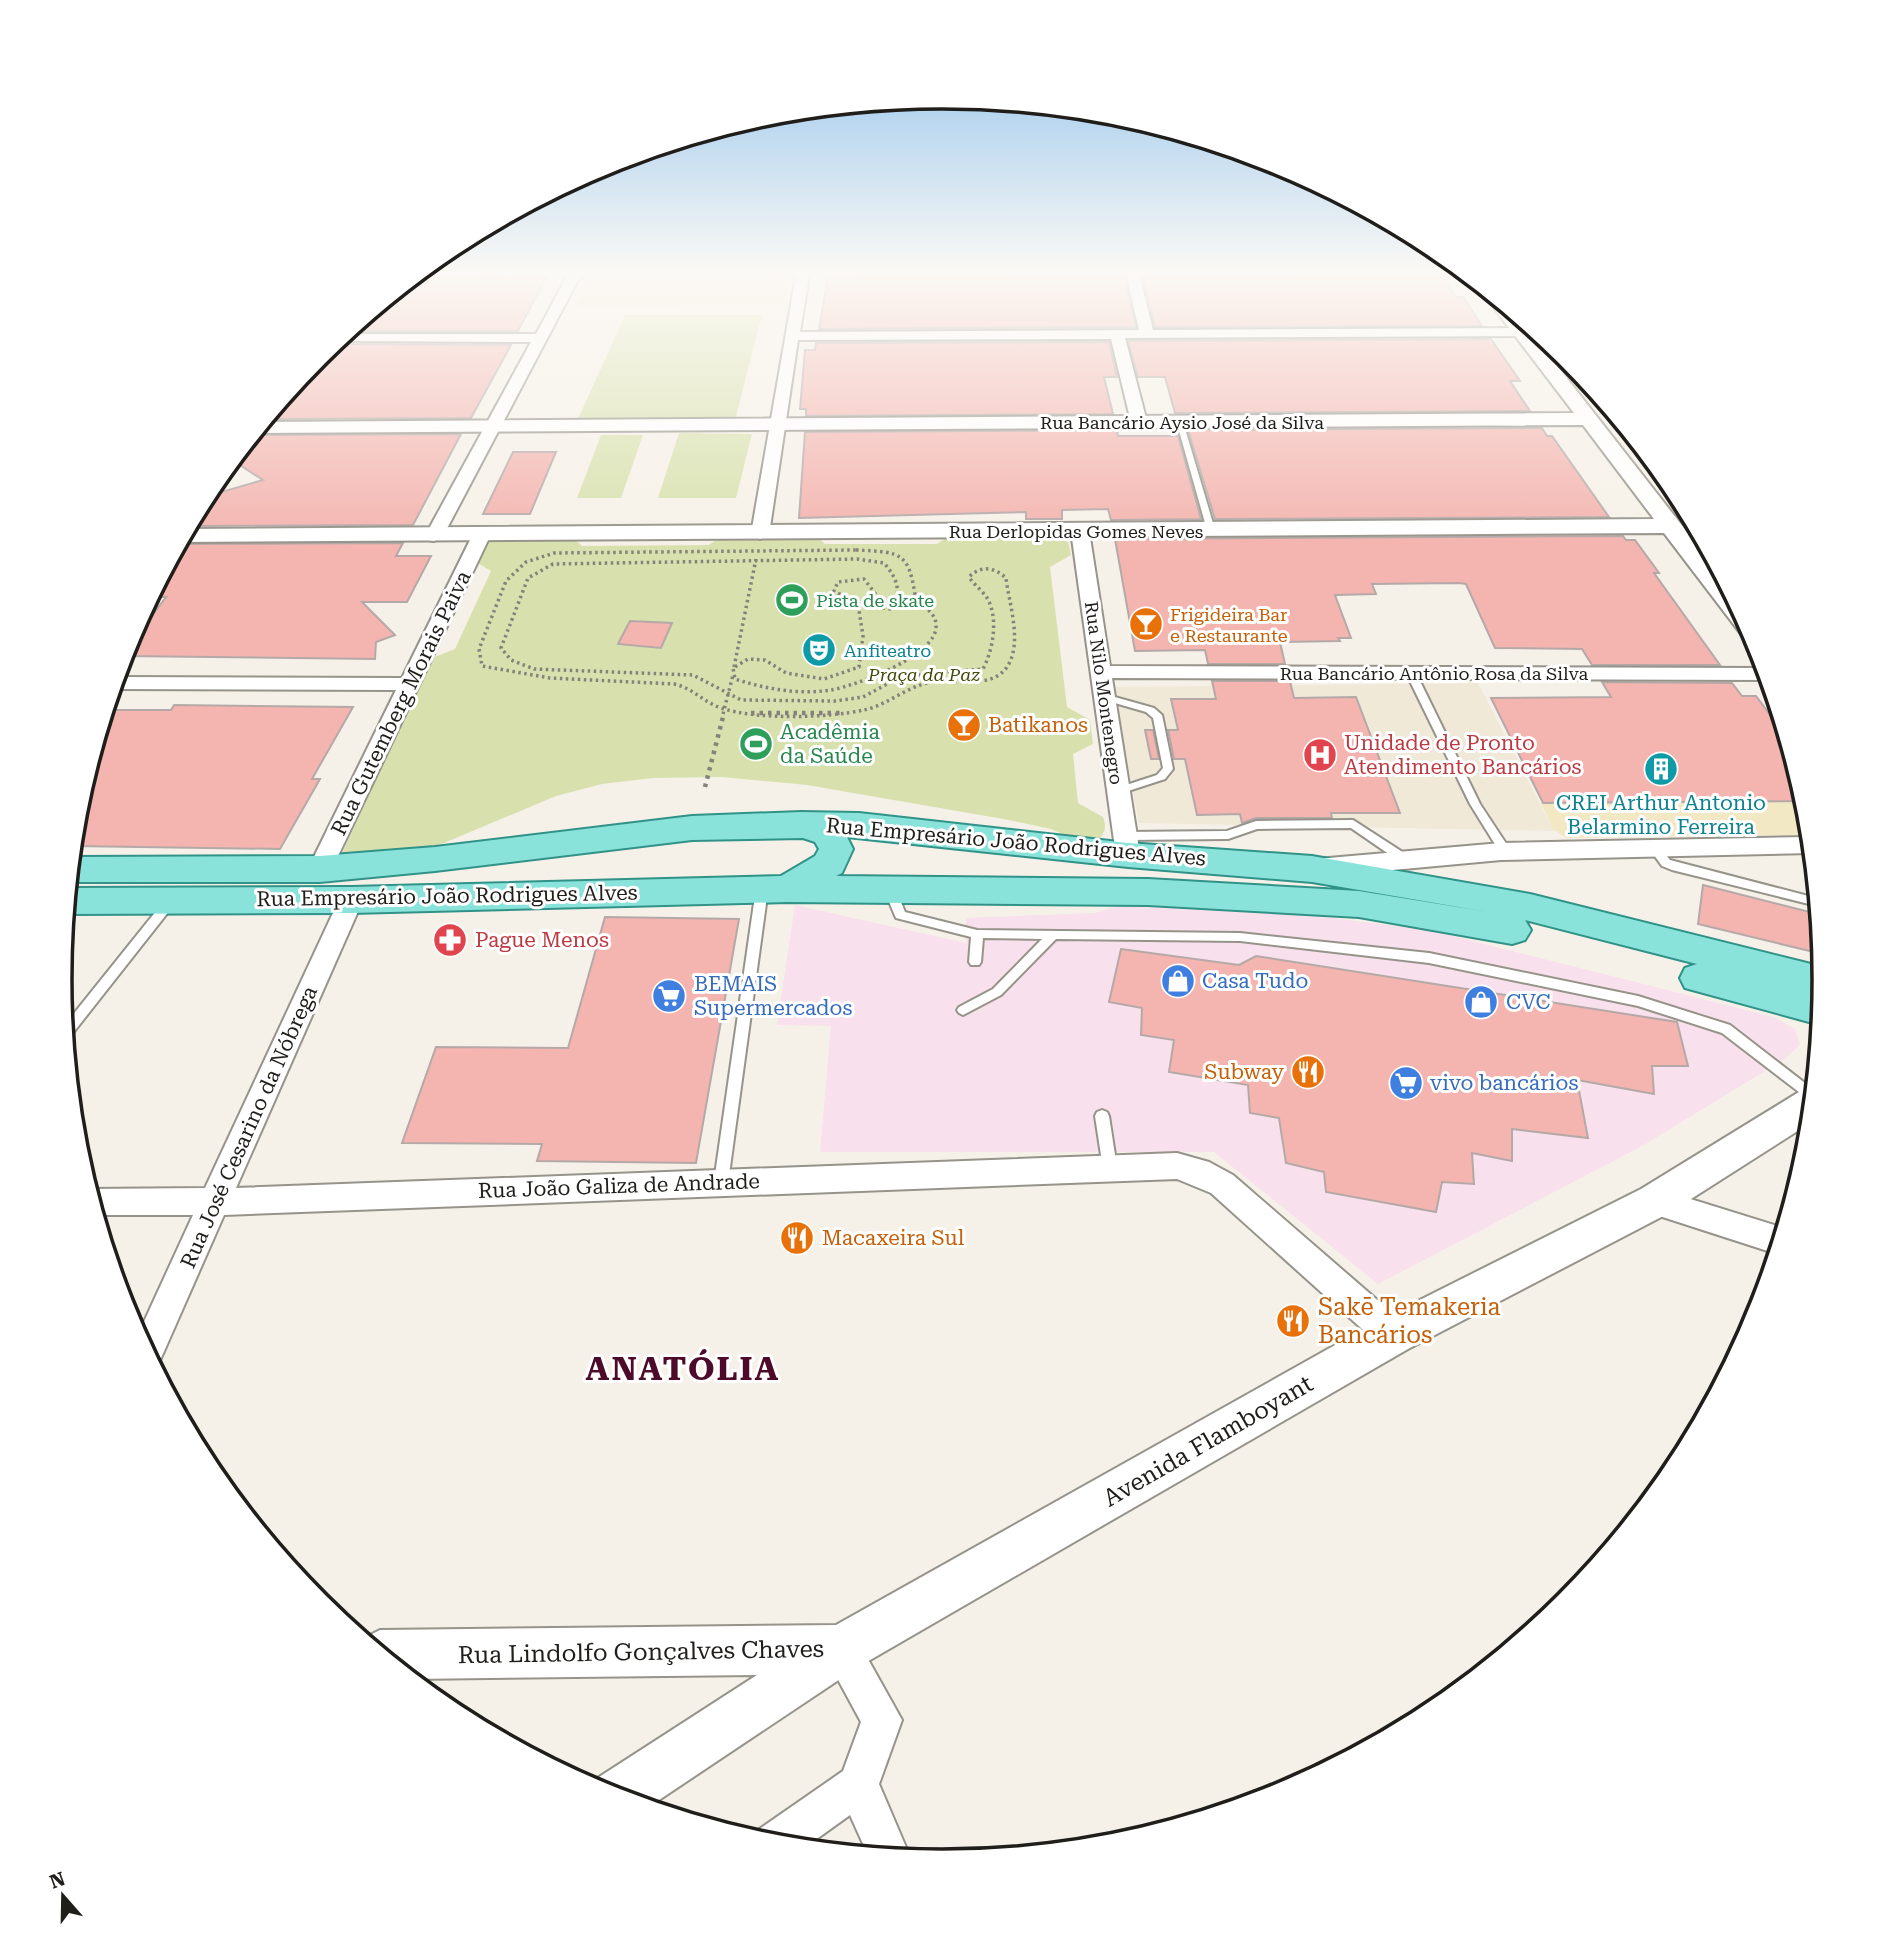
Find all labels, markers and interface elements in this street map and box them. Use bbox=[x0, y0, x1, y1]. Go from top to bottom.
street label: Rua Bancário Aysio José da Silva bbox=[1040, 412, 1324, 433]
street label: Rua Derlopidas Gomes Neves bbox=[949, 521, 1203, 542]
street label: Rua Gutemberg Morais Paiva bbox=[326, 566, 476, 839]
sports icon: Pista de skate bbox=[773, 581, 811, 619]
place label: Pista de skate bbox=[816, 590, 934, 611]
street label: Rua Nilo Montenegro bbox=[1081, 600, 1127, 786]
place label: Frigideira Bar e Restaurante bbox=[1170, 604, 1288, 646]
bar icon: Frigideira Bar e Restaurante bbox=[1127, 605, 1165, 643]
theatre icon: Anfiteatro bbox=[800, 631, 838, 669]
place label: Anfiteatro bbox=[844, 640, 931, 661]
street label: Rua Bancário Antônio Rosa da Silva bbox=[1280, 663, 1589, 684]
park label: Praça da Paz bbox=[867, 664, 980, 685]
bar icon: Batikanos bbox=[945, 706, 983, 744]
place label: Batikanos bbox=[988, 713, 1088, 737]
place label: Acadêmia da Saúde bbox=[780, 720, 880, 768]
sports icon: Acadêmia da Saúde bbox=[737, 725, 775, 763]
place label: Unidade de Pronto Atendimento Bancários bbox=[1344, 731, 1582, 779]
hospital icon: Unidade de Pronto Atendimento Bancários bbox=[1301, 736, 1339, 774]
building icon: CREI Arthur Antonio Belarmino Ferreira bbox=[1642, 750, 1680, 788]
place label: CREI Arthur Antonio Belarmino Ferreira bbox=[1556, 791, 1766, 839]
street label: Rua Empresário João Rodrigues Alves bbox=[825, 813, 1207, 871]
street label: Rua Empresário João Rodrigues Alves bbox=[256, 881, 638, 911]
pharmacy icon: Pague Menos bbox=[431, 921, 469, 959]
place label: Pague Menos bbox=[475, 928, 609, 952]
shop icon: Casa Tudo bbox=[1159, 962, 1197, 1000]
place label: Casa Tudo bbox=[1202, 969, 1308, 993]
place label: BEMAIS Supermercados bbox=[694, 972, 852, 1020]
supermarket icon: BEMAIS Supermercados bbox=[650, 977, 688, 1015]
street label: Rua José Cesarino da Nóbrega bbox=[176, 982, 322, 1272]
shop icon: CVC bbox=[1462, 983, 1500, 1021]
place label: CVC bbox=[1506, 990, 1551, 1014]
restaurant icon: Subway bbox=[1289, 1053, 1327, 1091]
place label: Subway bbox=[1204, 1060, 1285, 1084]
supermarket icon: vivo bancários bbox=[1387, 1064, 1425, 1102]
place label: vivo bancários bbox=[1430, 1071, 1578, 1095]
street label: Rua João Galiza de Andrade bbox=[478, 1169, 760, 1203]
restaurant icon: Macaxeira Sul bbox=[778, 1219, 816, 1257]
place label: Macaxeira Sul bbox=[822, 1226, 965, 1250]
place label: Sakē Temakeria Bancários bbox=[1318, 1293, 1501, 1349]
restaurant icon: Sakē Temakeria Bancários bbox=[1274, 1302, 1312, 1340]
district label: ANATÓLIA bbox=[586, 1349, 781, 1388]
street label: Avenida Flamboyant bbox=[1098, 1369, 1318, 1512]
street label: Rua Lindolfo Gonçalves Chaves bbox=[458, 1635, 824, 1669]
north arrow bbox=[28, 1861, 98, 1931]
text: N bbox=[47, 1867, 69, 1894]

